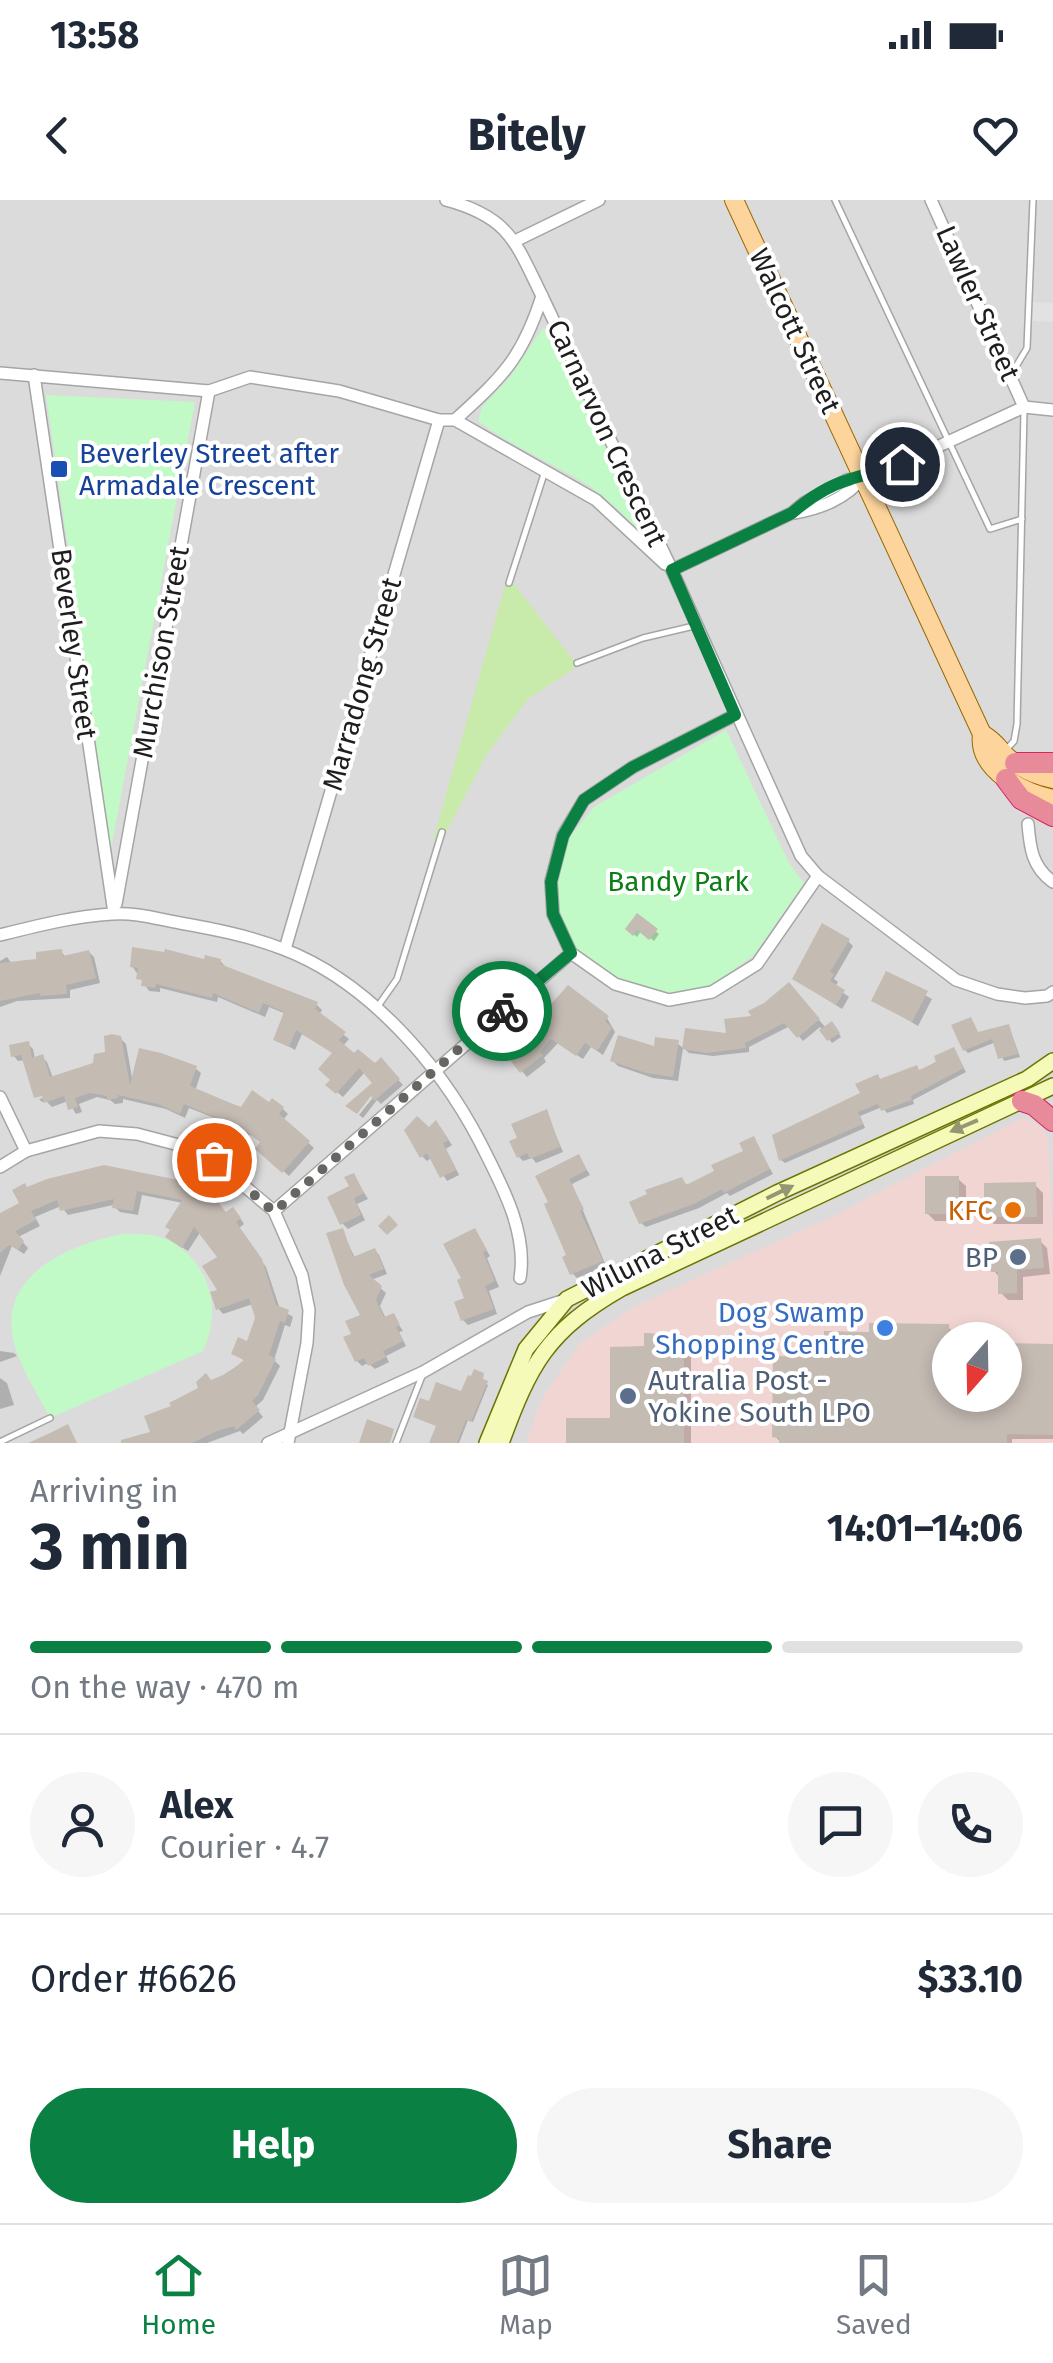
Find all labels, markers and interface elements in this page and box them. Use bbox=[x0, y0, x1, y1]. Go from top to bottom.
text: 13:58 bbox=[50, 12, 139, 58]
icon: back bbox=[30, 108, 85, 163]
text: Bitely bbox=[467, 108, 586, 162]
icon: heart bbox=[968, 108, 1023, 163]
street label: Lawler Street bbox=[929, 220, 1027, 387]
street label: Walcott Street bbox=[742, 243, 848, 419]
street label: Carnarvon Crescent bbox=[540, 315, 674, 552]
pin bbox=[860, 422, 945, 507]
place label: Beverley Street after Armadale Crescent bbox=[79, 437, 339, 502]
icon: home bbox=[875, 437, 930, 492]
marker: Beverley Street after Armadale Crescent bbox=[48, 458, 70, 480]
street label: Murchison Street bbox=[126, 542, 196, 761]
street label: Beverley Street bbox=[44, 546, 104, 742]
street label: Marradong Street bbox=[316, 573, 408, 794]
park label: Bandy Park bbox=[607, 865, 750, 898]
courier bbox=[452, 961, 552, 1061]
icon: bike bbox=[475, 984, 530, 1039]
pin bbox=[172, 1118, 257, 1203]
one-way arrow bbox=[949, 1118, 979, 1134]
icon: bag bbox=[187, 1133, 242, 1188]
one-way arrow bbox=[765, 1184, 794, 1201]
place label: KFC bbox=[948, 1194, 993, 1227]
street label: Wiluna Street bbox=[577, 1198, 744, 1305]
marker: KFC bbox=[1002, 1199, 1024, 1221]
place label: BP bbox=[965, 1241, 998, 1274]
marker: BP bbox=[1007, 1246, 1029, 1268]
place label: Dog Swamp Shopping Centre bbox=[655, 1296, 865, 1361]
marker: Dog Swamp Shopping Centre bbox=[874, 1317, 896, 1339]
north arrow bbox=[932, 1322, 1022, 1412]
map controls bbox=[932, 1322, 1022, 1412]
place label: Autralia Post - Yokine South LPO bbox=[648, 1364, 871, 1429]
marker: Autralia Post - Yokine South LPO bbox=[617, 1385, 639, 1407]
text: Arriving in bbox=[30, 1472, 178, 1510]
text: 14:01–14:06 bbox=[827, 1505, 1023, 1551]
text: 3 min bbox=[30, 1508, 190, 1586]
text: On the way · 470 m bbox=[30, 1668, 299, 1706]
button: person bbox=[30, 1772, 135, 1877]
button: chat bbox=[788, 1772, 893, 1877]
button: phone bbox=[918, 1772, 1023, 1877]
text: Alex bbox=[160, 1782, 233, 1828]
text: Courier · 4.7 bbox=[160, 1828, 329, 1866]
text: Order #6626 bbox=[30, 1956, 237, 2002]
text: $33.10 bbox=[917, 1956, 1023, 2002]
button: Help bbox=[30, 2088, 517, 2203]
button: Share bbox=[537, 2088, 1023, 2203]
tab: Home bbox=[141, 2248, 216, 2341]
tab: Map bbox=[498, 2248, 553, 2341]
tab: Saved bbox=[836, 2248, 912, 2341]

